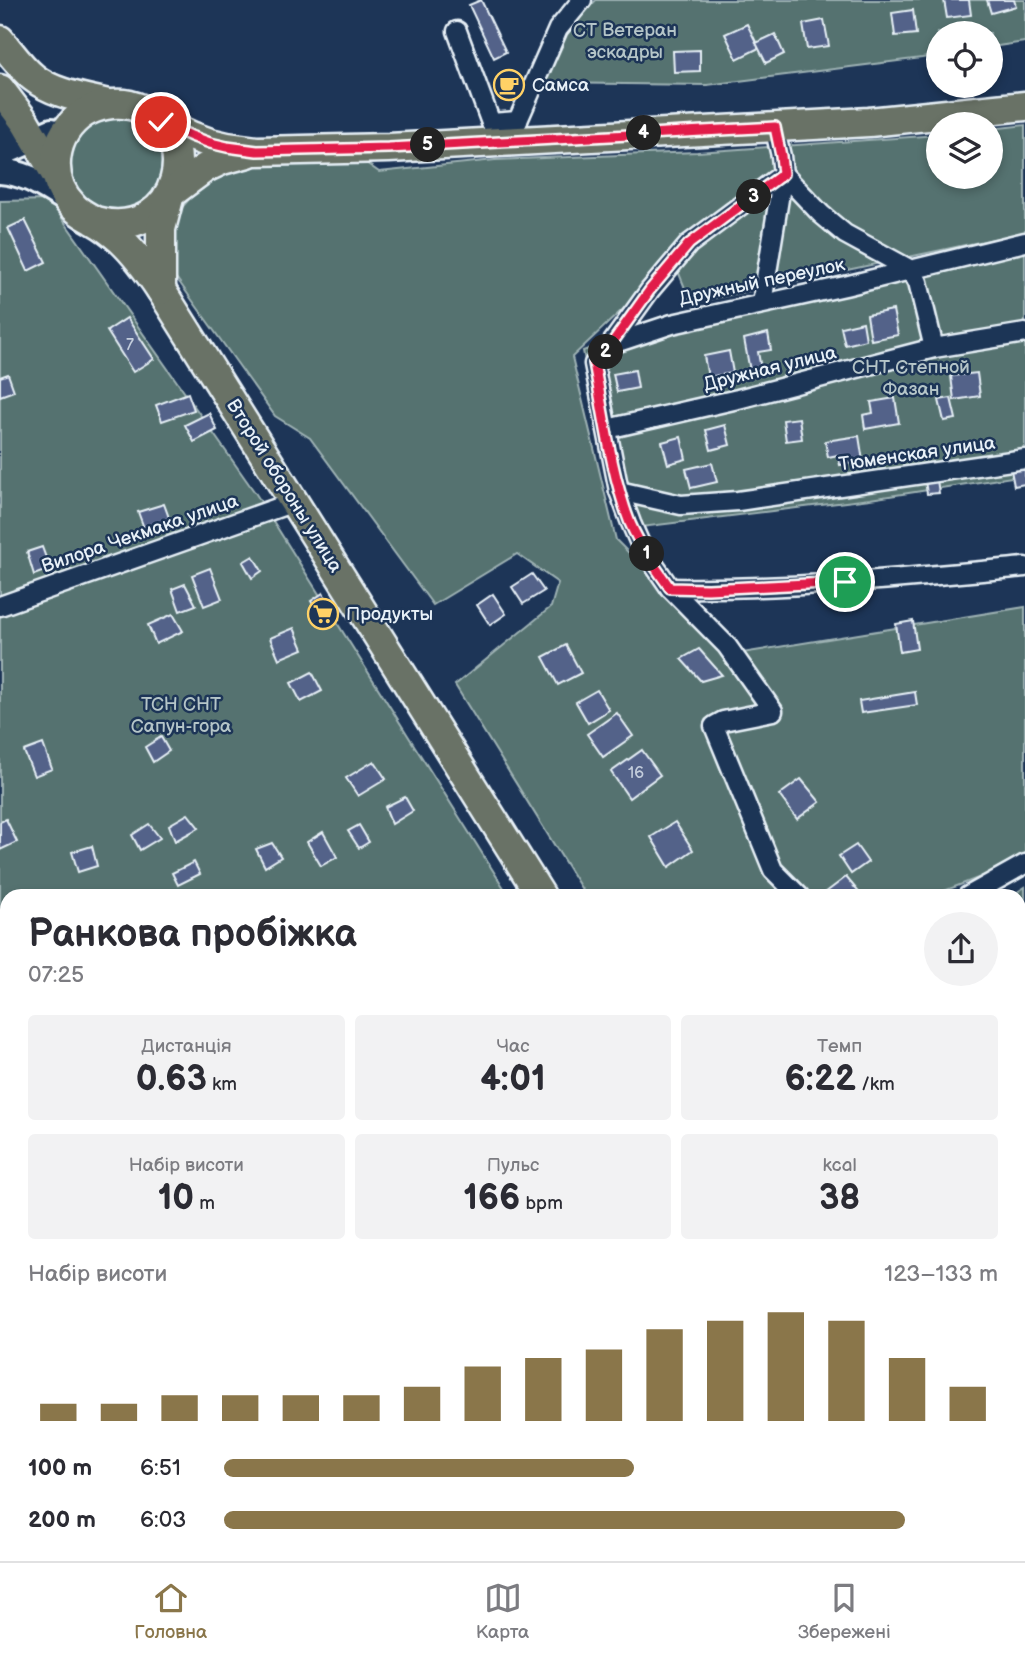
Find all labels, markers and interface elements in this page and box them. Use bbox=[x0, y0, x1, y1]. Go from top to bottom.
park label: СТ Ветеран эскадры bbox=[573, 19, 677, 64]
map controls bbox=[926, 21, 1003, 189]
button: locate bbox=[926, 21, 1003, 98]
cafe icon: Самса bbox=[492, 68, 526, 102]
place label: Самса bbox=[532, 74, 589, 97]
pin bbox=[131, 92, 191, 152]
icon: check bbox=[142, 103, 180, 141]
button: layers bbox=[926, 112, 1003, 189]
pin: 4 bbox=[626, 116, 662, 150]
text: 4 bbox=[638, 121, 649, 144]
pin: 5 bbox=[410, 128, 446, 162]
text: 5 bbox=[422, 133, 433, 156]
pin: 3 bbox=[736, 180, 772, 214]
text: 3 bbox=[748, 185, 759, 208]
street label: Дружный переулок bbox=[677, 253, 847, 311]
pin: 2 bbox=[588, 334, 624, 370]
house number: 7 bbox=[126, 336, 134, 355]
text: 2 bbox=[600, 340, 611, 363]
street label: Дружная улица bbox=[701, 341, 839, 397]
park label: СНТ Степной Фазан bbox=[852, 356, 970, 401]
street label: Второй обороны улица bbox=[221, 395, 347, 577]
street label: Тюменская улица bbox=[837, 432, 997, 476]
street label: Вилора Чекмака улица bbox=[39, 490, 241, 578]
pin: 1 bbox=[630, 536, 664, 572]
text: 1 bbox=[643, 542, 651, 565]
pin bbox=[815, 552, 875, 612]
icon: arrive bbox=[826, 563, 864, 601]
supermarket icon: Продукты bbox=[306, 597, 340, 631]
place label: Продукты bbox=[346, 603, 433, 626]
park label: ТСН СНТ Сапун-гора bbox=[131, 693, 231, 738]
house number: 16 bbox=[628, 764, 644, 783]
text: Ранкова пробіжка bbox=[28, 912, 357, 957]
button: share bbox=[924, 912, 998, 986]
text: 07:25 bbox=[28, 961, 84, 989]
text: Дистанція bbox=[141, 1035, 231, 1058]
text: Час bbox=[496, 1035, 530, 1058]
text: Темп bbox=[817, 1035, 862, 1058]
text: 0.63 bbox=[136, 1058, 207, 1101]
text: 4:01 bbox=[480, 1058, 546, 1101]
text: 6:22 bbox=[785, 1058, 856, 1101]
text: km bbox=[207, 1073, 237, 1096]
text: /km bbox=[856, 1073, 895, 1096]
text: Набір висоти bbox=[129, 1154, 244, 1177]
text: Пульс bbox=[487, 1154, 539, 1177]
text: kcal bbox=[823, 1154, 857, 1177]
text: 10 bbox=[158, 1177, 194, 1220]
text: 166 bbox=[463, 1177, 520, 1220]
text: 38 bbox=[819, 1177, 860, 1220]
text: m bbox=[194, 1192, 215, 1215]
text: bpm bbox=[520, 1192, 563, 1215]
text: Набір висоти bbox=[28, 1260, 167, 1288]
text: 123–133 m bbox=[884, 1260, 998, 1288]
text: 100 m bbox=[28, 1454, 92, 1482]
text: 6:51 bbox=[140, 1454, 181, 1482]
text: 200 m bbox=[28, 1506, 96, 1534]
text: 6:03 bbox=[140, 1506, 186, 1534]
tab: Головна bbox=[134, 1579, 207, 1644]
tab: Карта bbox=[476, 1579, 529, 1644]
tab: Збережені bbox=[798, 1579, 891, 1644]

